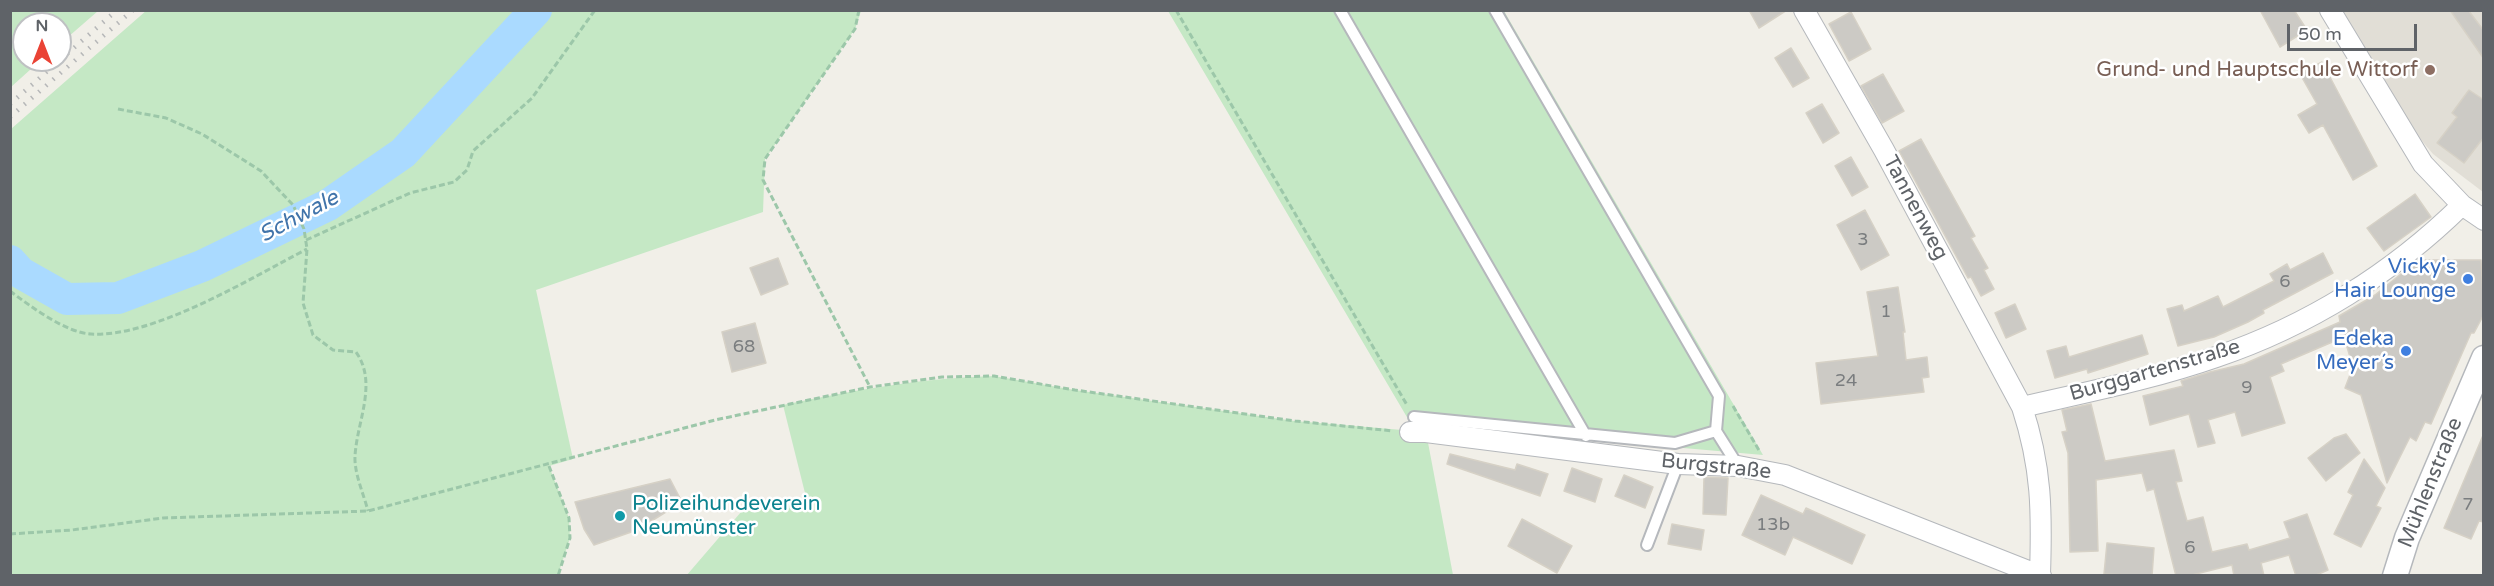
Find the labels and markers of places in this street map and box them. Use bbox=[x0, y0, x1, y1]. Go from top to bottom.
place label: Grund- und Hauptschule Wittorf bbox=[2096, 57, 2418, 83]
marker: Grund- und Hauptschule Wittorf bbox=[2423, 63, 2437, 77]
place label: Vicky's Hair Lounge bbox=[2334, 254, 2456, 304]
marker: Vicky's Hair Lounge bbox=[2461, 272, 2475, 286]
place label: Edeka Meyer´s bbox=[2316, 326, 2394, 376]
marker: Edeka Meyer´s bbox=[2399, 344, 2413, 358]
place label: Polizeihundeverein Neumünster bbox=[632, 491, 820, 541]
marker: Polizeihundeverein Neumünster bbox=[613, 509, 627, 523]

